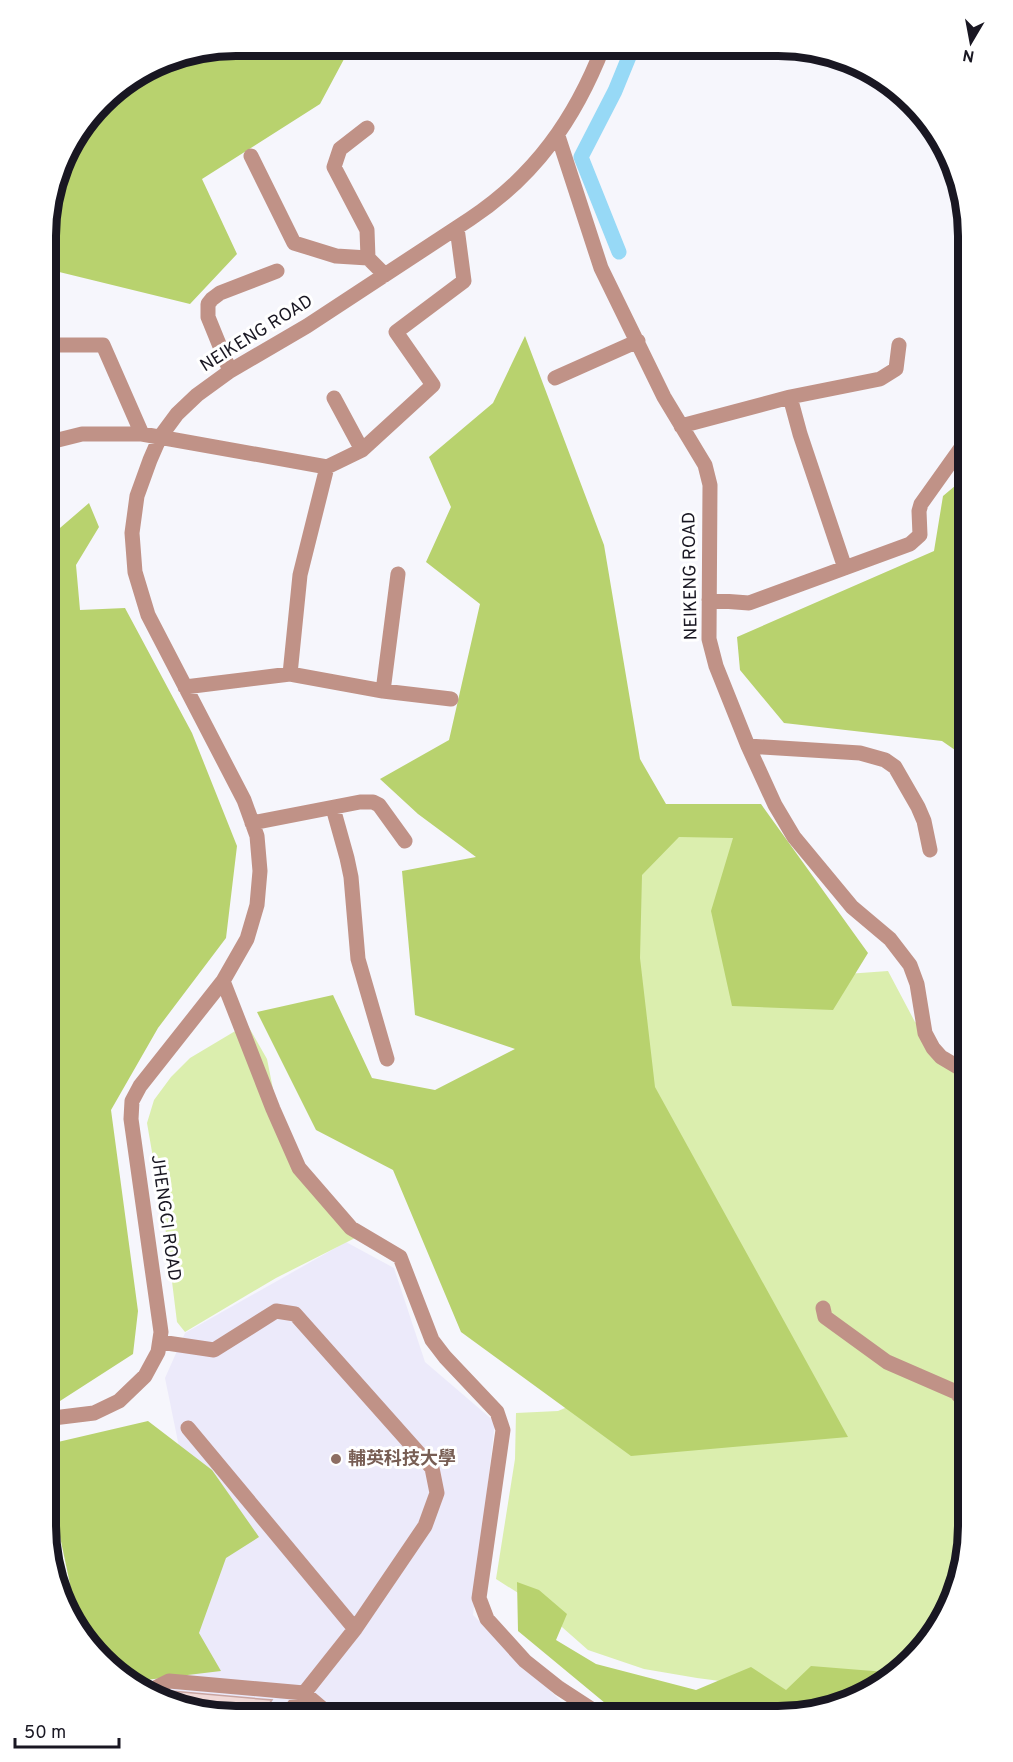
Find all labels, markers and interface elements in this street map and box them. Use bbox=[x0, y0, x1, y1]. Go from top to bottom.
north arrow bbox=[941, 12, 1001, 72]
text: N bbox=[961, 44, 976, 66]
street label: NEIKENG ROAD bbox=[196, 290, 318, 378]
street label: NEIKENG ROAD bbox=[678, 511, 704, 641]
street label: JHENGCI ROAD bbox=[145, 1153, 185, 1283]
place label: 輔英科技大學 bbox=[348, 1448, 456, 1471]
marker: 輔英科技大學 bbox=[329, 1452, 343, 1466]
scale bar bbox=[15, 1711, 118, 1749]
text: 50 m bbox=[24, 1722, 66, 1745]

